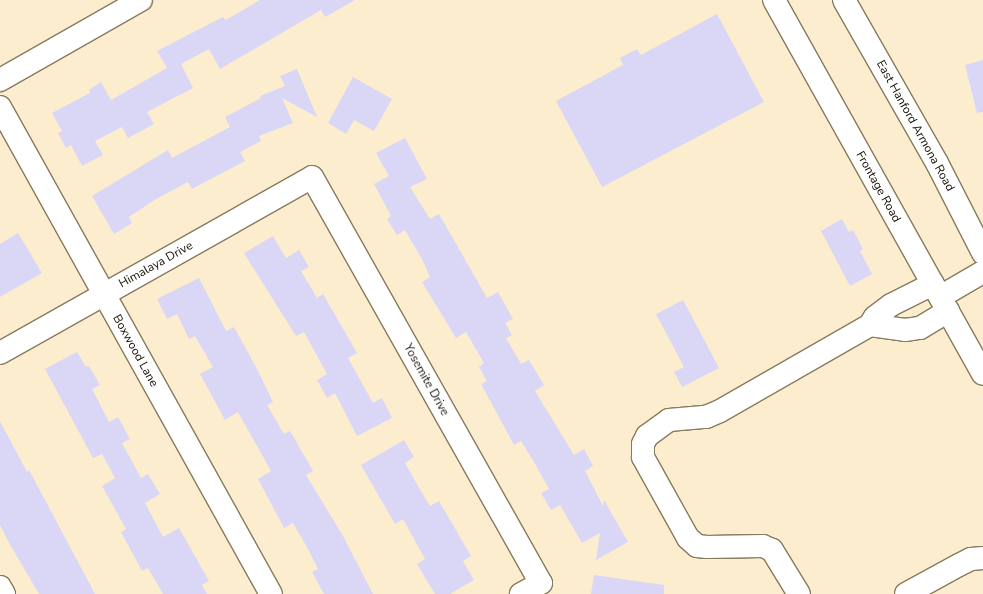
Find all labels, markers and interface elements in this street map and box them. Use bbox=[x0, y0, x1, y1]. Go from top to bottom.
street label: East Hanford Armona Road bbox=[873, 58, 957, 194]
street label: Frontage Road bbox=[853, 149, 903, 225]
street label: Himalaya Drive bbox=[116, 239, 196, 291]
street label: Boxwood Lane bbox=[109, 312, 161, 390]
street label: Yosemite Drive bbox=[400, 341, 452, 419]

